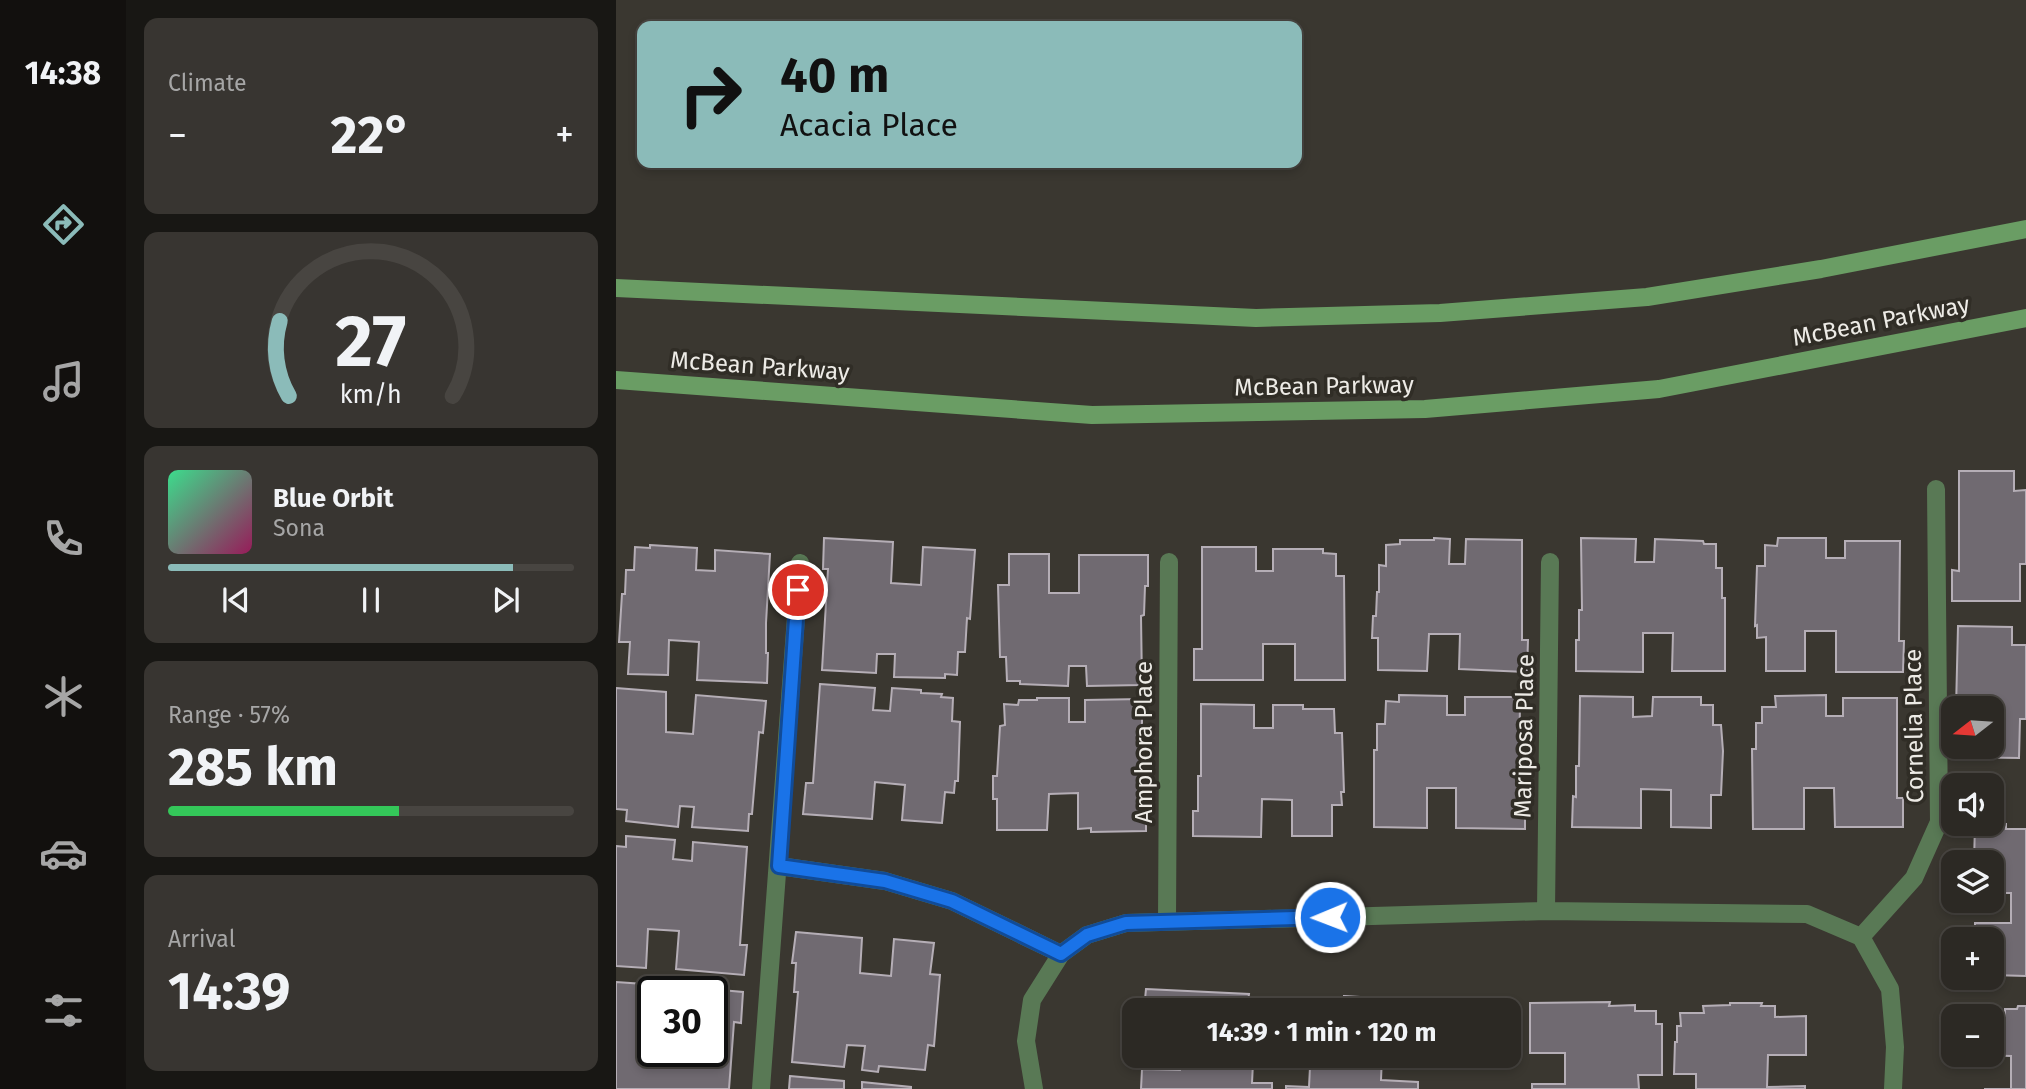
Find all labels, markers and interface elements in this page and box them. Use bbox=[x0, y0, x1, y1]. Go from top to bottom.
text: 40 m bbox=[780, 46, 889, 105]
icon: right bbox=[665, 49, 756, 140]
text: 14:38 bbox=[25, 54, 101, 92]
text: Climate bbox=[168, 69, 247, 97]
text: 22° bbox=[331, 104, 411, 167]
text: Acacia Place bbox=[780, 106, 958, 144]
text: − bbox=[168, 112, 187, 158]
text: + bbox=[555, 112, 574, 158]
icon: directions bbox=[39, 200, 88, 249]
street label: McBean Parkway bbox=[1790, 290, 1972, 352]
text: 27 bbox=[336, 299, 406, 386]
street label: McBean Parkway bbox=[669, 346, 851, 386]
icon: music bbox=[39, 357, 88, 406]
street label: McBean Parkway bbox=[1234, 370, 1414, 402]
text: km/h bbox=[340, 380, 402, 410]
text: Blue Orbit bbox=[273, 483, 393, 514]
icon: phone bbox=[39, 514, 88, 563]
text: Sona bbox=[273, 514, 325, 542]
pin bbox=[768, 560, 828, 620]
icon: arrive bbox=[779, 571, 817, 609]
icon: previous bbox=[217, 581, 255, 619]
icon: pause bbox=[352, 581, 390, 619]
icon: next bbox=[487, 581, 525, 619]
street label: Cornelia Place bbox=[1899, 649, 1929, 803]
street label: Mariposa Place bbox=[1509, 654, 1539, 818]
street label: Amphora Place bbox=[1130, 661, 1158, 823]
icon: climate bbox=[39, 672, 88, 721]
north arrow bbox=[1941, 696, 2004, 760]
map controls bbox=[1941, 696, 2004, 1067]
text: Range · 57% bbox=[168, 701, 290, 729]
text: 285 km bbox=[168, 736, 338, 799]
button: sound bbox=[1941, 773, 2004, 836]
icon: car bbox=[39, 829, 88, 878]
button: layers bbox=[1941, 850, 2004, 913]
position arrow bbox=[1293, 880, 1367, 954]
text: Arrival bbox=[168, 925, 235, 953]
button: + bbox=[1941, 927, 2004, 990]
text: 14:39 bbox=[168, 960, 290, 1023]
speed limit sign: 30 bbox=[637, 976, 728, 1067]
icon: filters bbox=[39, 986, 88, 1035]
button: − bbox=[1941, 1004, 2004, 1067]
text: 14:39 · 1 min · 120 m bbox=[1207, 1017, 1436, 1048]

